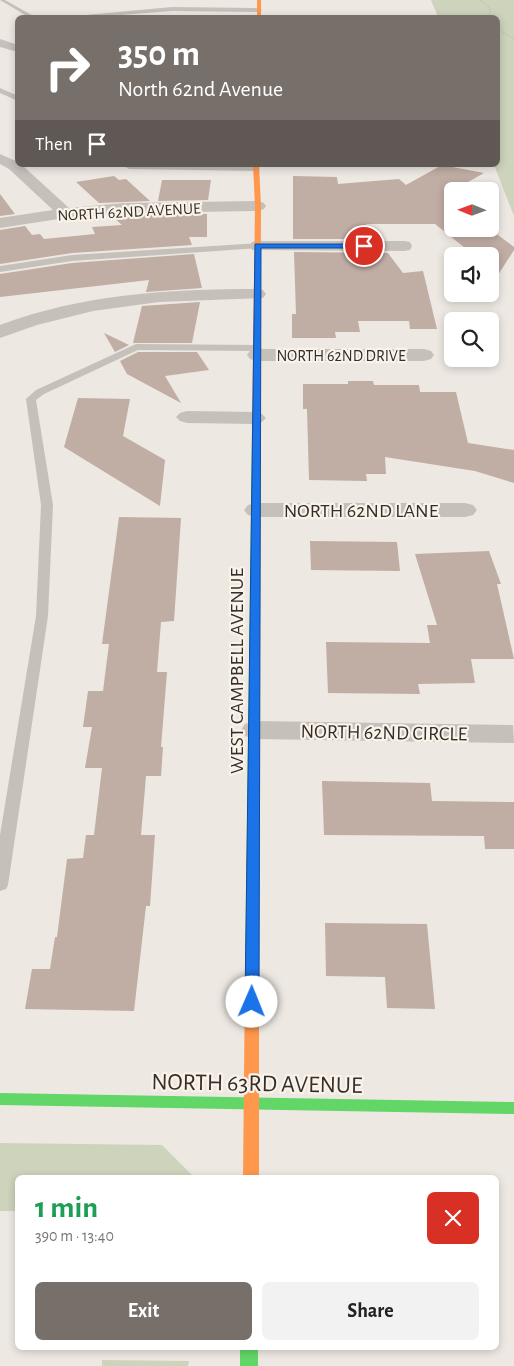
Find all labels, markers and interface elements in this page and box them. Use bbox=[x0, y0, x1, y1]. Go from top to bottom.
icon: right bbox=[35, 35, 100, 100]
text: 350 m bbox=[118, 37, 200, 72]
text: North 62nd Avenue bbox=[118, 78, 283, 100]
icon: arrive bbox=[83, 130, 111, 158]
text: Then bbox=[35, 135, 73, 154]
north arrow bbox=[444, 182, 499, 238]
map controls bbox=[444, 182, 499, 367]
street label: NORTH 62ND AVENUE bbox=[57, 200, 201, 224]
pin bbox=[343, 225, 385, 267]
icon: arrive bbox=[350, 232, 378, 260]
button: sound bbox=[444, 247, 499, 302]
button: search bbox=[444, 312, 499, 367]
street label: NORTH 62ND DRIVE bbox=[276, 348, 406, 364]
street label: NORTH 62ND LANE bbox=[284, 501, 439, 521]
street label: WEST CAMPBELL AVENUE bbox=[227, 568, 247, 774]
street label: NORTH 62ND CIRCLE bbox=[301, 722, 468, 744]
position arrow bbox=[225, 975, 277, 1027]
street label: NORTH 63RD AVENUE bbox=[151, 1070, 363, 1098]
button: close bbox=[427, 1192, 479, 1244]
text: 1 min bbox=[35, 1193, 98, 1223]
text: 390 m · 13:40 bbox=[35, 1228, 114, 1244]
button: Exit bbox=[35, 1282, 252, 1340]
button: Share bbox=[262, 1282, 479, 1340]

